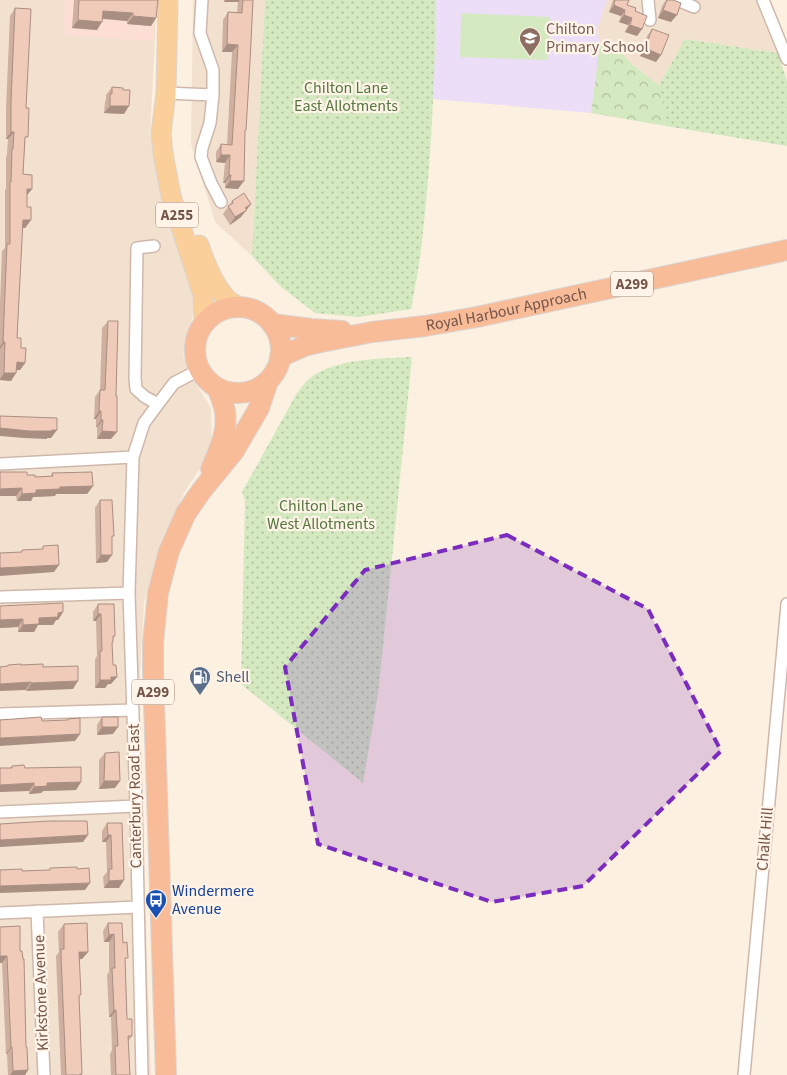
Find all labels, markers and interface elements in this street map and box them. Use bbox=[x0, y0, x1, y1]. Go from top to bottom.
place label: Chilton Primary School bbox=[546, 18, 648, 58]
school or university icon: Chilton Primary School bbox=[518, 26, 542, 57]
park label: Chilton Lane East Allotments bbox=[294, 77, 398, 117]
road number: A255 bbox=[156, 202, 198, 228]
road number: A299 bbox=[611, 272, 653, 296]
street label: Royal Harbour Approach bbox=[424, 283, 589, 337]
park label: Chilton Lane West Allotments bbox=[267, 495, 375, 535]
fuel station icon: Shell bbox=[188, 665, 212, 696]
place label: Shell bbox=[216, 666, 249, 688]
road number: A299 bbox=[132, 680, 174, 704]
street label: Canterbury Road East bbox=[123, 723, 147, 869]
street label: Chalk Hill bbox=[751, 806, 779, 872]
place label: Windermere Avenue bbox=[172, 880, 254, 920]
bus stop icon: Windermere Avenue bbox=[144, 888, 168, 919]
street label: Kirkstone Avenue bbox=[28, 935, 54, 1051]

